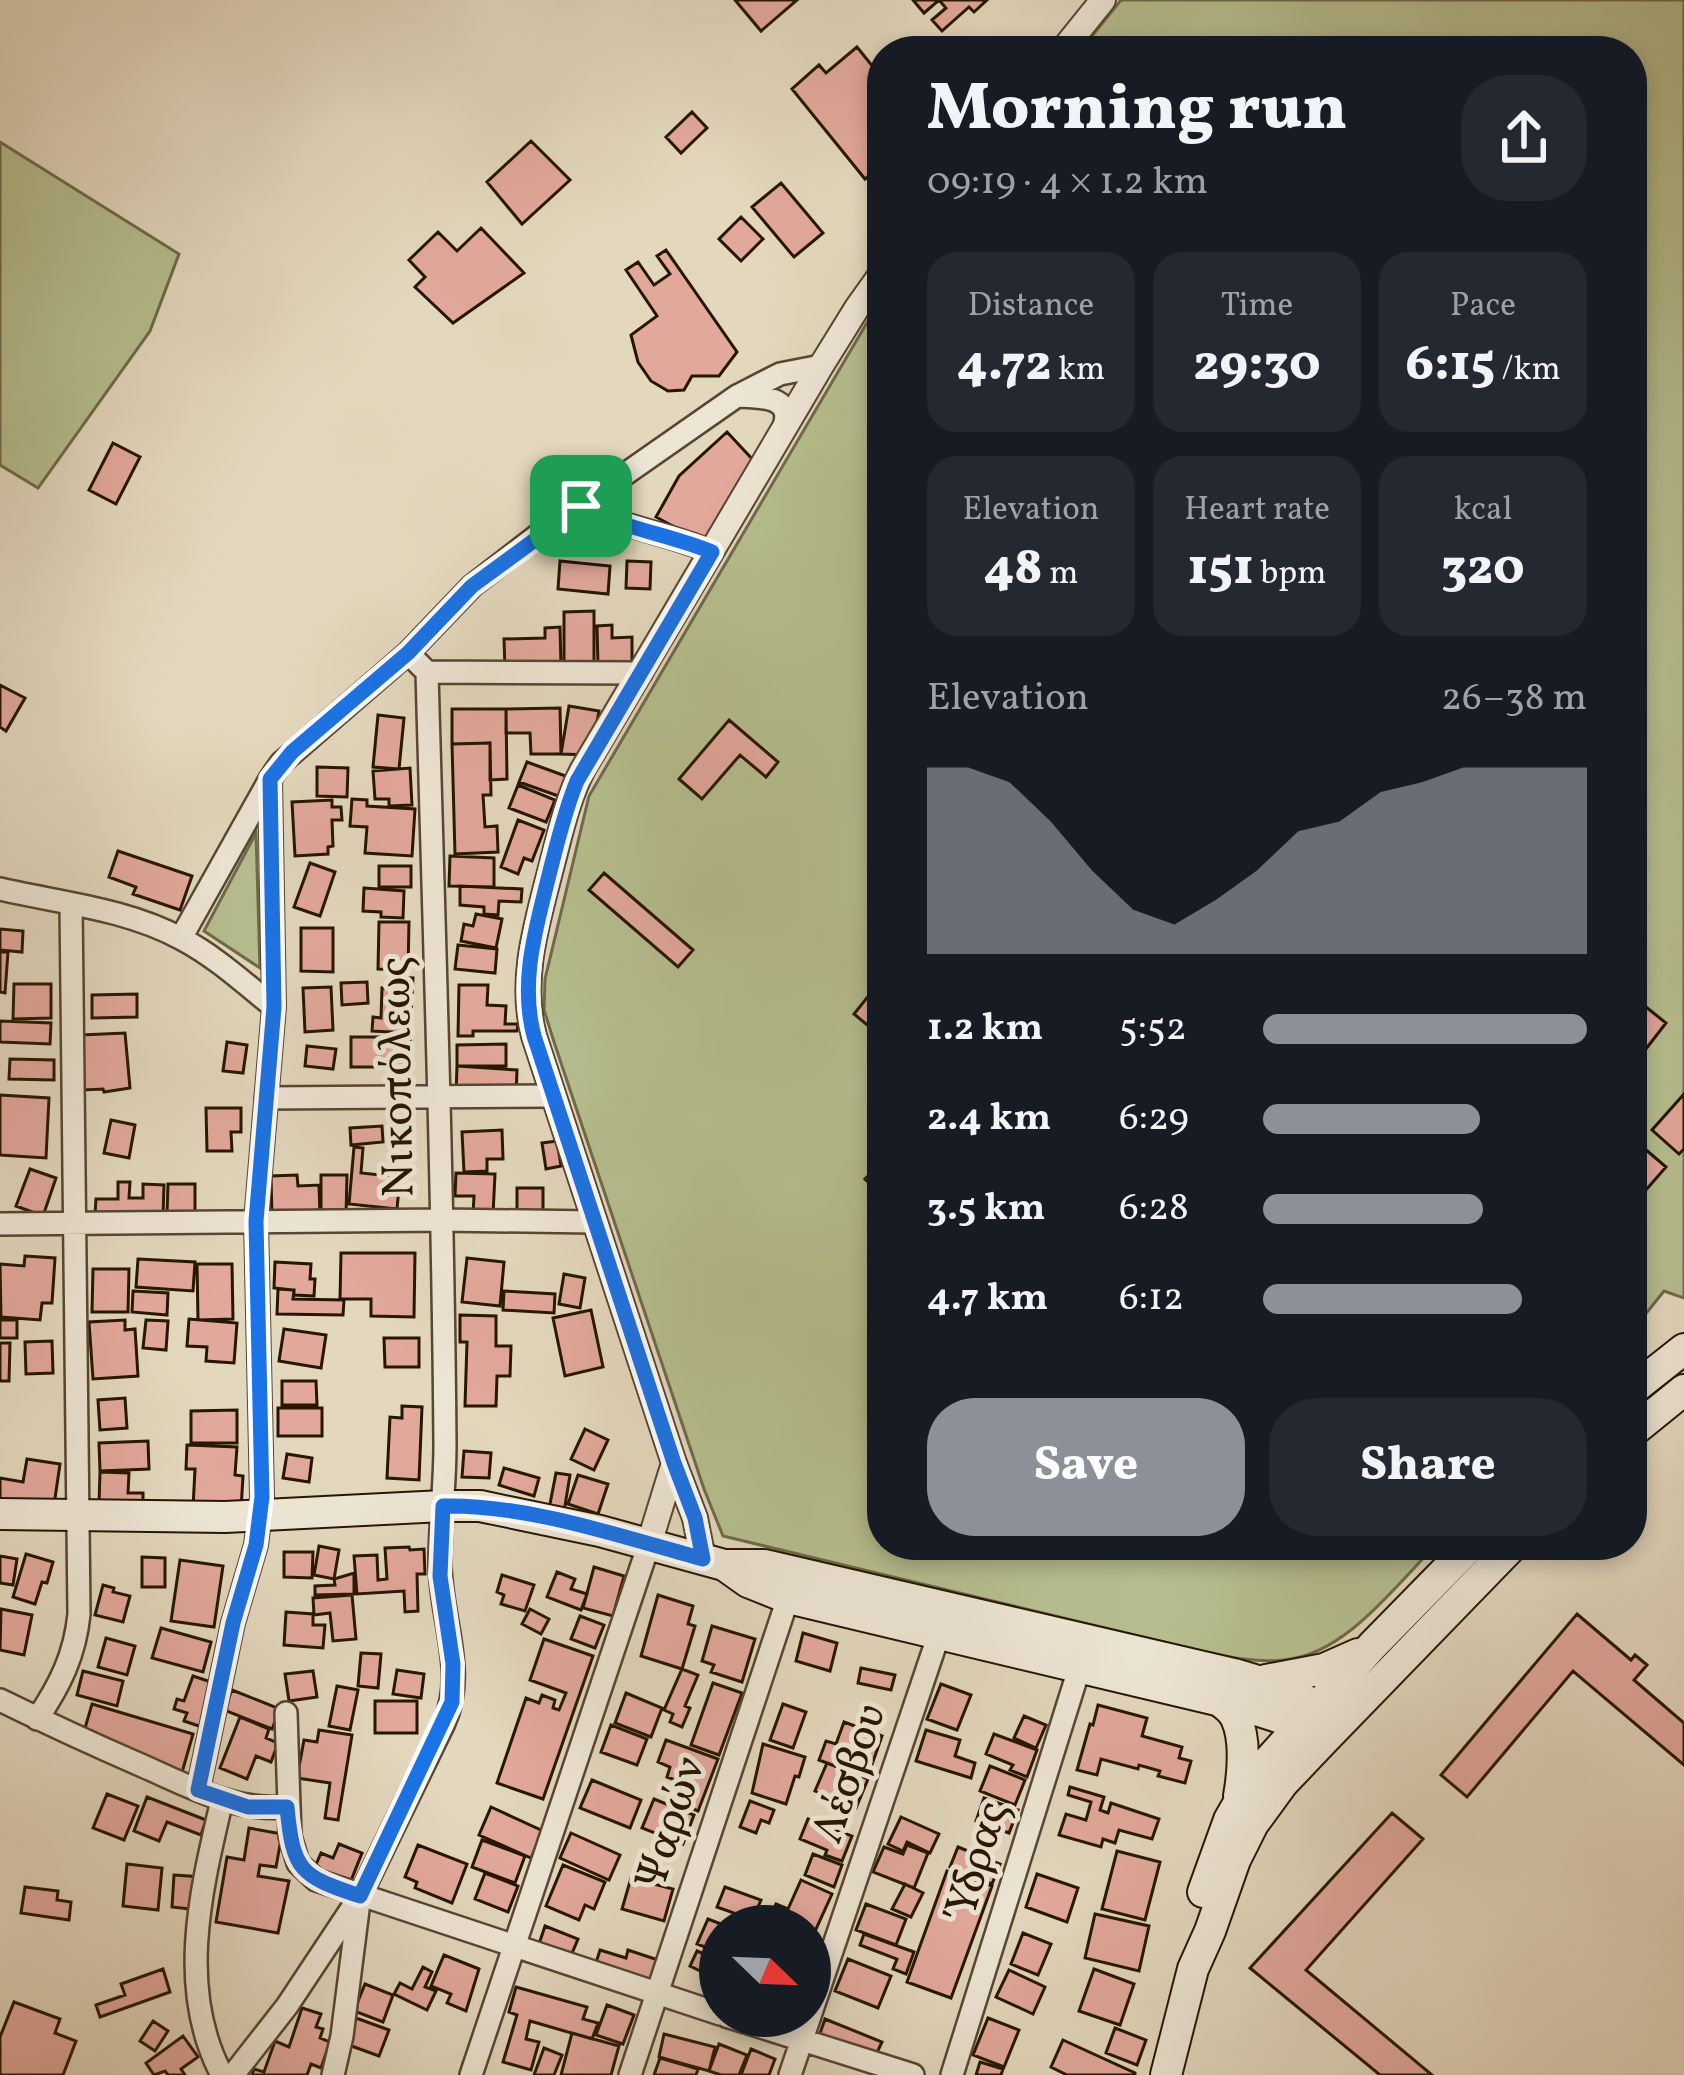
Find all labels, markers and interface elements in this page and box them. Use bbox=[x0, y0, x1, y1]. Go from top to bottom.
text: Morning run bbox=[927, 65, 1348, 157]
button: share bbox=[1461, 75, 1587, 201]
text: 09:19 · 4 × 1.2 km bbox=[927, 156, 1208, 210]
text: Distance bbox=[968, 284, 1094, 330]
text: Time bbox=[1221, 284, 1293, 330]
text: Pace bbox=[1450, 284, 1516, 330]
text: 4.72 bbox=[957, 330, 1051, 401]
text: 29:30 bbox=[1193, 330, 1321, 401]
text: 6:15 bbox=[1405, 330, 1495, 401]
text: km bbox=[1051, 348, 1105, 394]
text: /km bbox=[1495, 348, 1561, 394]
pin bbox=[530, 455, 632, 557]
icon: arrive bbox=[548, 473, 614, 539]
text: Elevation bbox=[962, 488, 1100, 534]
text: Heart rate bbox=[1184, 488, 1330, 534]
text: kcal bbox=[1454, 488, 1512, 534]
text: 48 bbox=[983, 534, 1043, 605]
text: 151 bbox=[1188, 534, 1254, 605]
text: 320 bbox=[1441, 534, 1525, 605]
text: m bbox=[1043, 552, 1079, 598]
text: bpm bbox=[1254, 552, 1326, 598]
text: Elevation bbox=[927, 672, 1089, 726]
text: 26–38 m bbox=[1441, 672, 1587, 726]
street label: Νικοπόλεως bbox=[365, 956, 433, 1198]
text: 1.2 km bbox=[927, 1002, 1043, 1056]
text: 5:52 bbox=[1119, 1002, 1187, 1056]
text: 2.4 km bbox=[927, 1092, 1051, 1146]
text: 6:29 bbox=[1119, 1092, 1189, 1146]
text: 3.5 km bbox=[927, 1182, 1046, 1236]
text: 6:28 bbox=[1119, 1182, 1189, 1236]
text: 4.7 km bbox=[927, 1272, 1048, 1326]
text: 6:12 bbox=[1119, 1272, 1184, 1326]
button: Save bbox=[927, 1398, 1245, 1536]
button: Share bbox=[1269, 1398, 1587, 1536]
street label: Λέσβου bbox=[798, 1696, 904, 1852]
street label: Ψαρών bbox=[621, 1750, 723, 1898]
street label: Ύδρας bbox=[930, 1794, 1026, 1929]
north arrow bbox=[699, 1905, 831, 2037]
map controls bbox=[699, 1905, 831, 2037]

